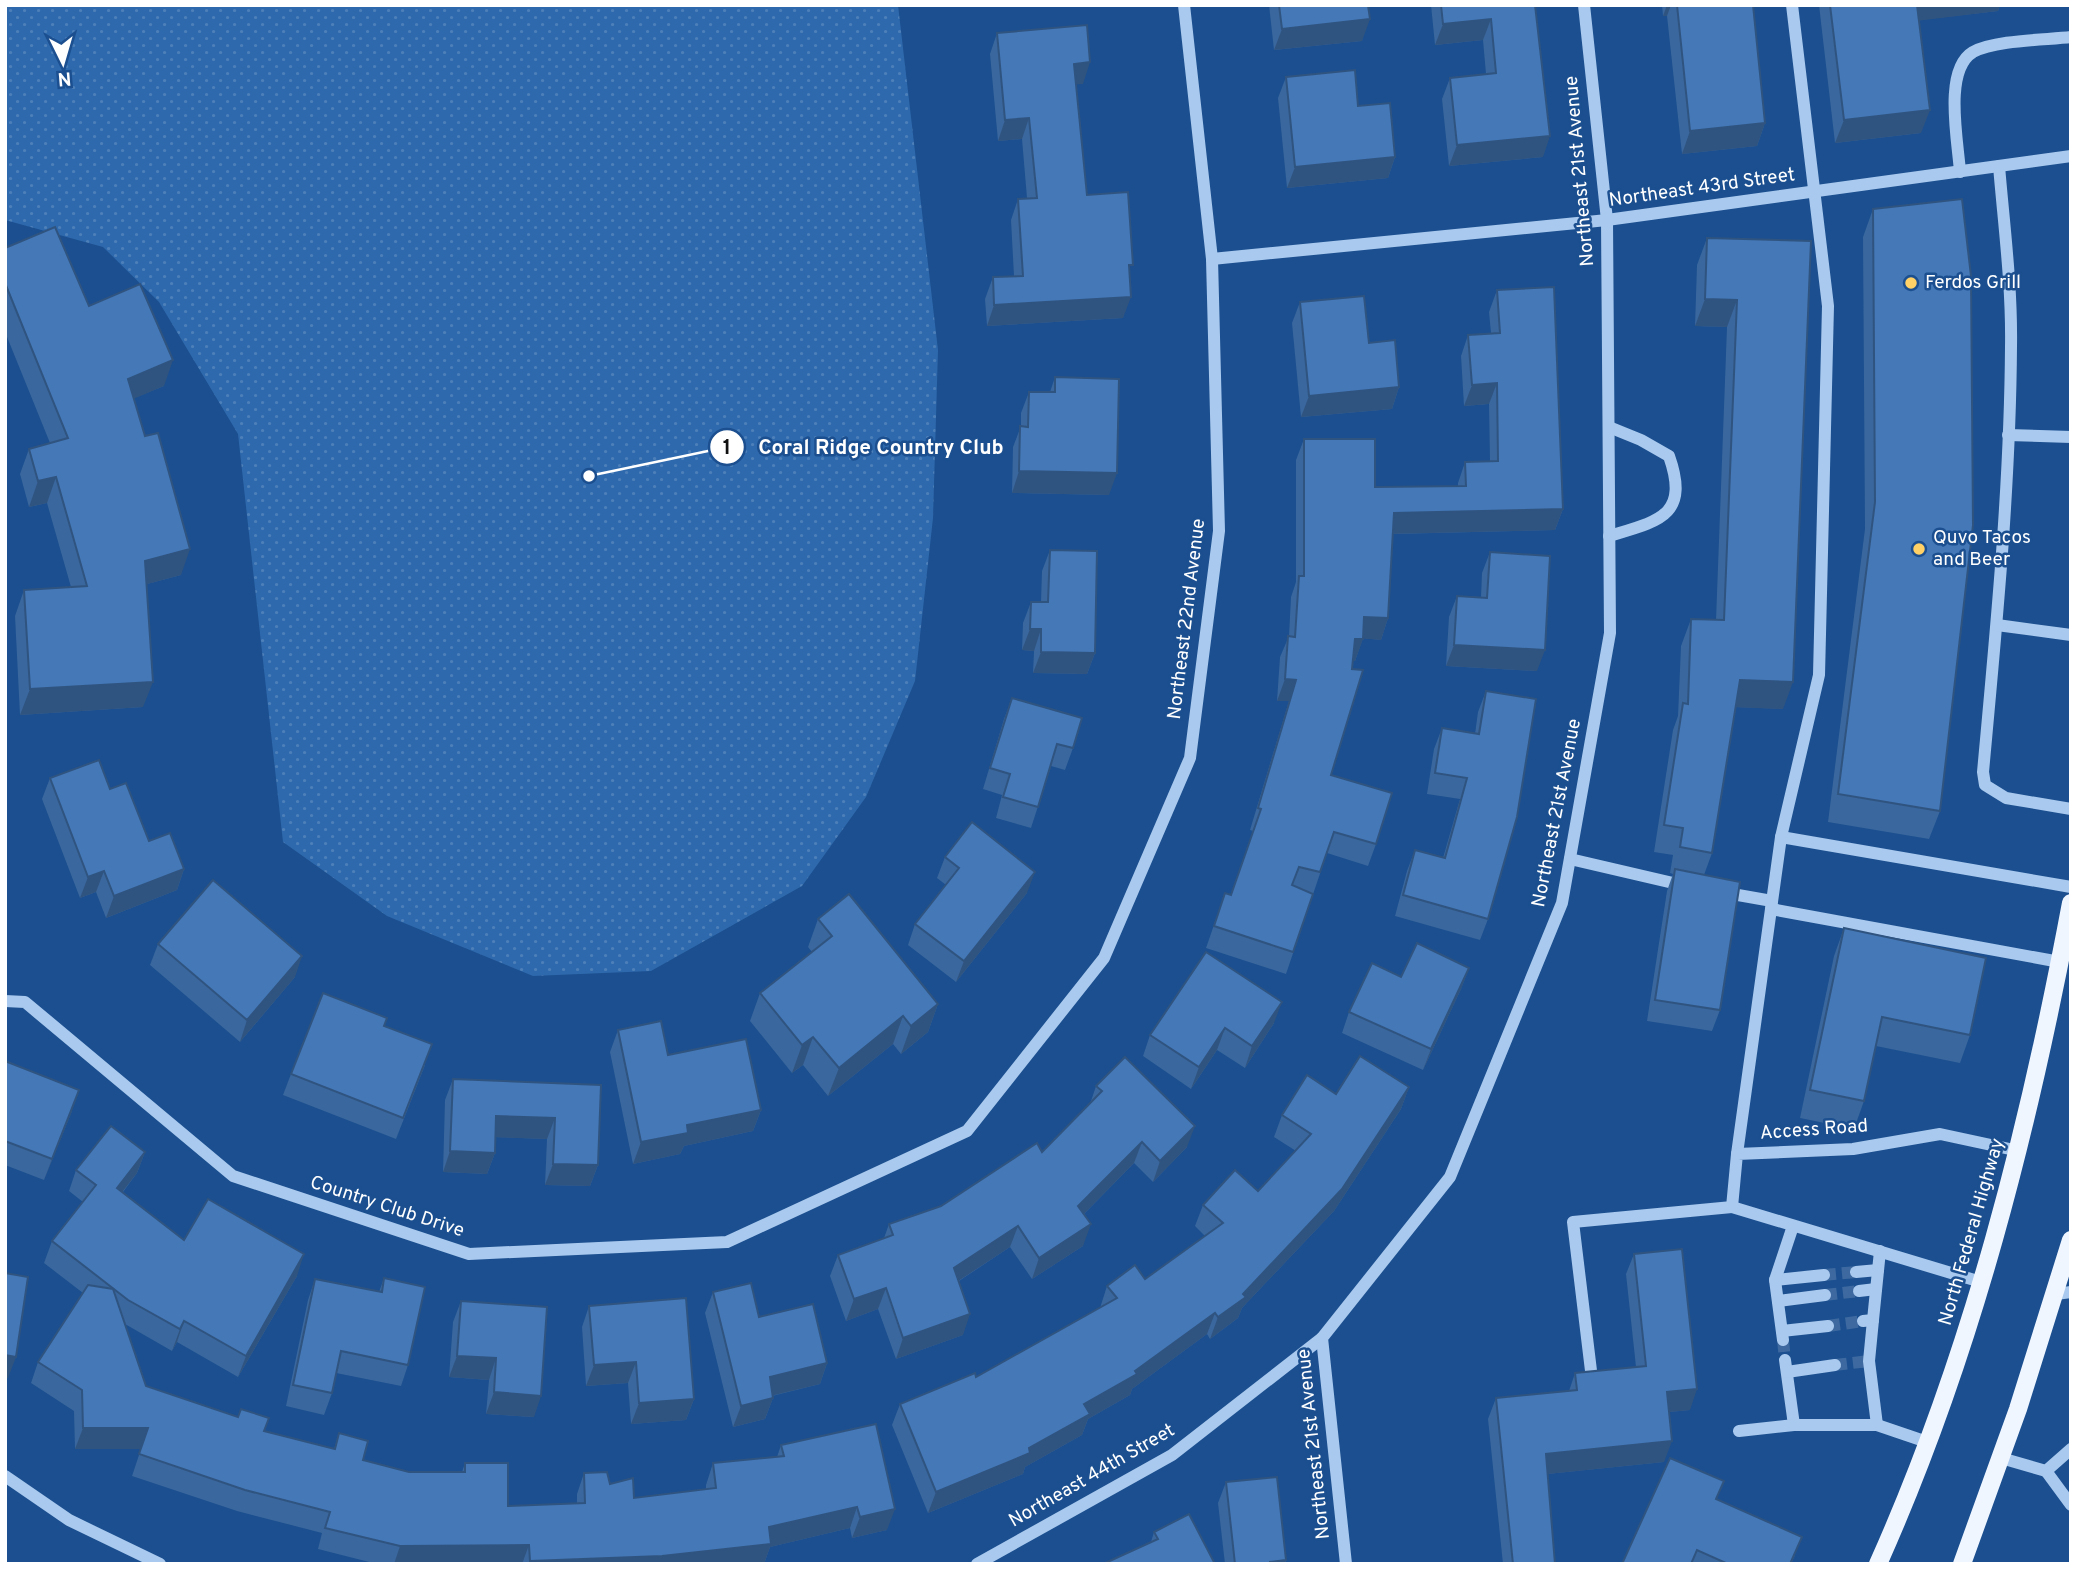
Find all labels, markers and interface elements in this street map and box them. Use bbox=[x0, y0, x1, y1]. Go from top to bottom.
north arrow bbox=[28, 28, 98, 98]
text: N bbox=[56, 65, 72, 90]
street label: Northeast 21st Avenue bbox=[1560, 75, 1600, 267]
street label: Northeast 43rd Street bbox=[1607, 163, 1797, 213]
place label: Ferdos Grill bbox=[1925, 271, 2021, 295]
marker: Ferdos Grill bbox=[1903, 275, 1919, 291]
callout: Coral Ridge Country Club bbox=[709, 426, 1018, 468]
text: 1 bbox=[723, 435, 731, 462]
text: Coral Ridge Country Club bbox=[758, 435, 1004, 462]
street label: Northeast 22nd Avenue bbox=[1163, 517, 1211, 721]
place label: Quvo Tacos and Beer bbox=[1933, 526, 2031, 572]
marker: Quvo Tacos and Beer bbox=[1911, 541, 1927, 557]
street label: Northeast 21st Avenue bbox=[1527, 717, 1587, 909]
street label: Access Road bbox=[1759, 1114, 1869, 1146]
street label: North Federal Highway bbox=[1934, 1136, 2010, 1328]
street label: Country Club Drive bbox=[307, 1171, 467, 1243]
street label: Northeast 21st Avenue bbox=[1292, 1348, 1336, 1540]
street label: Northeast 44th Street bbox=[1005, 1419, 1179, 1533]

